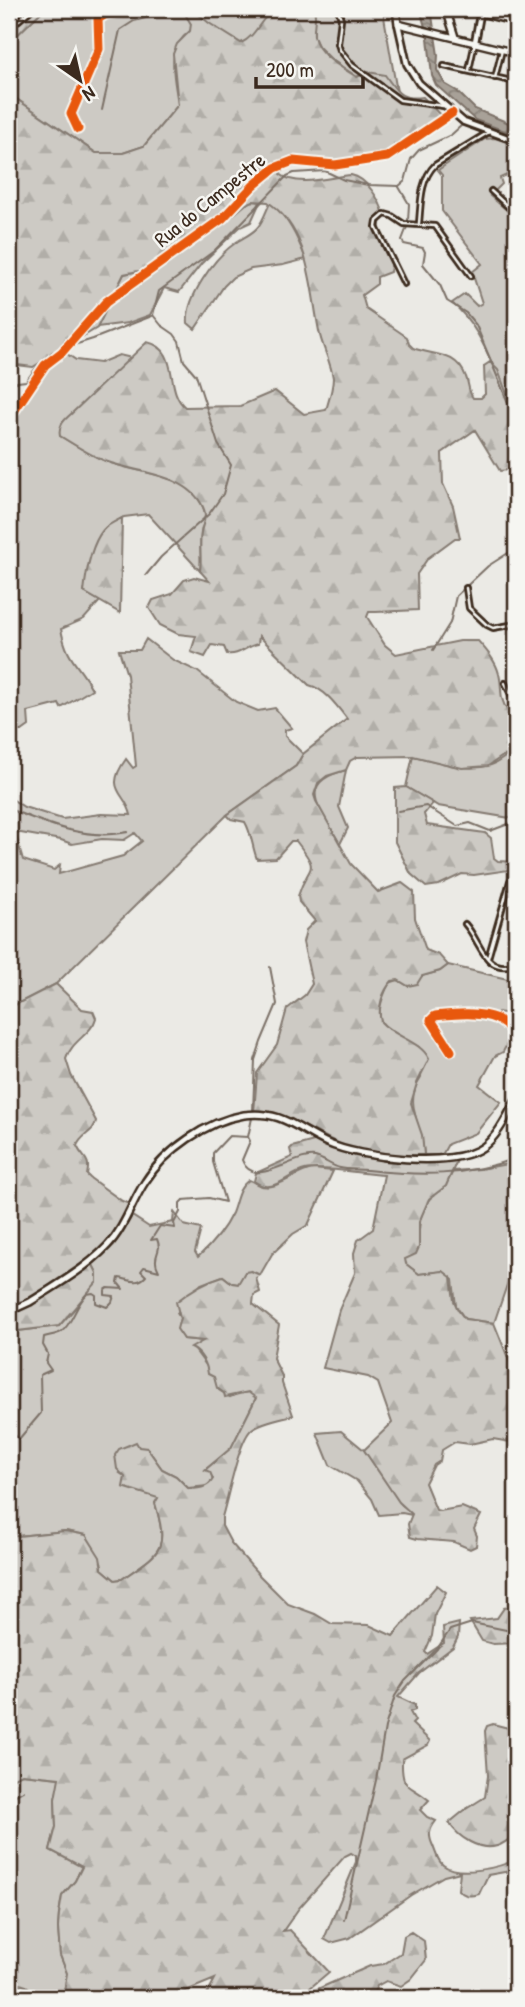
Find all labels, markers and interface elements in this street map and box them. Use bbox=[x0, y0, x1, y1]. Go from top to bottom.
north arrow bbox=[46, 46, 116, 116]
scale bar bbox=[256, 46, 362, 90]
text: 200 m bbox=[266, 55, 314, 84]
text: N bbox=[78, 80, 101, 108]
street label: Rua do Campestre bbox=[148, 146, 272, 254]

